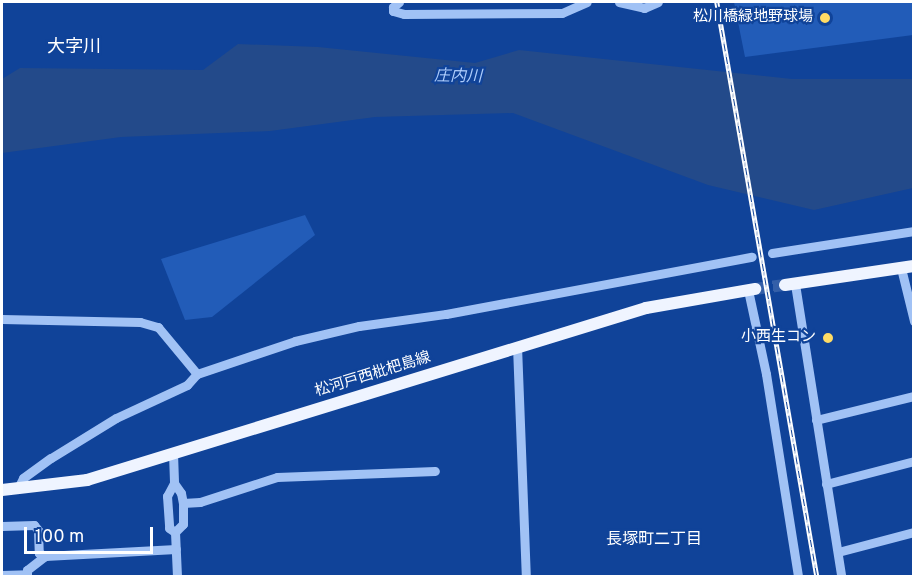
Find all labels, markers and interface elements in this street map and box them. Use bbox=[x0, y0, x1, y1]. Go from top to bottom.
place label: 松川橋緑地野球場 bbox=[693, 9, 813, 27]
marker: 松川橋緑地野球場 bbox=[818, 11, 832, 25]
district label: 大字川 bbox=[47, 37, 101, 59]
water label: 庄内川 bbox=[434, 67, 482, 87]
place label: 小西生コン bbox=[741, 329, 816, 347]
marker: 小西生コン bbox=[821, 331, 835, 345]
street label: 松河戸西枇杷島線 bbox=[313, 349, 433, 401]
scale bar bbox=[27, 515, 156, 553]
text: 100 m bbox=[35, 526, 84, 549]
district label: 長塚町二丁目 bbox=[606, 530, 702, 550]

